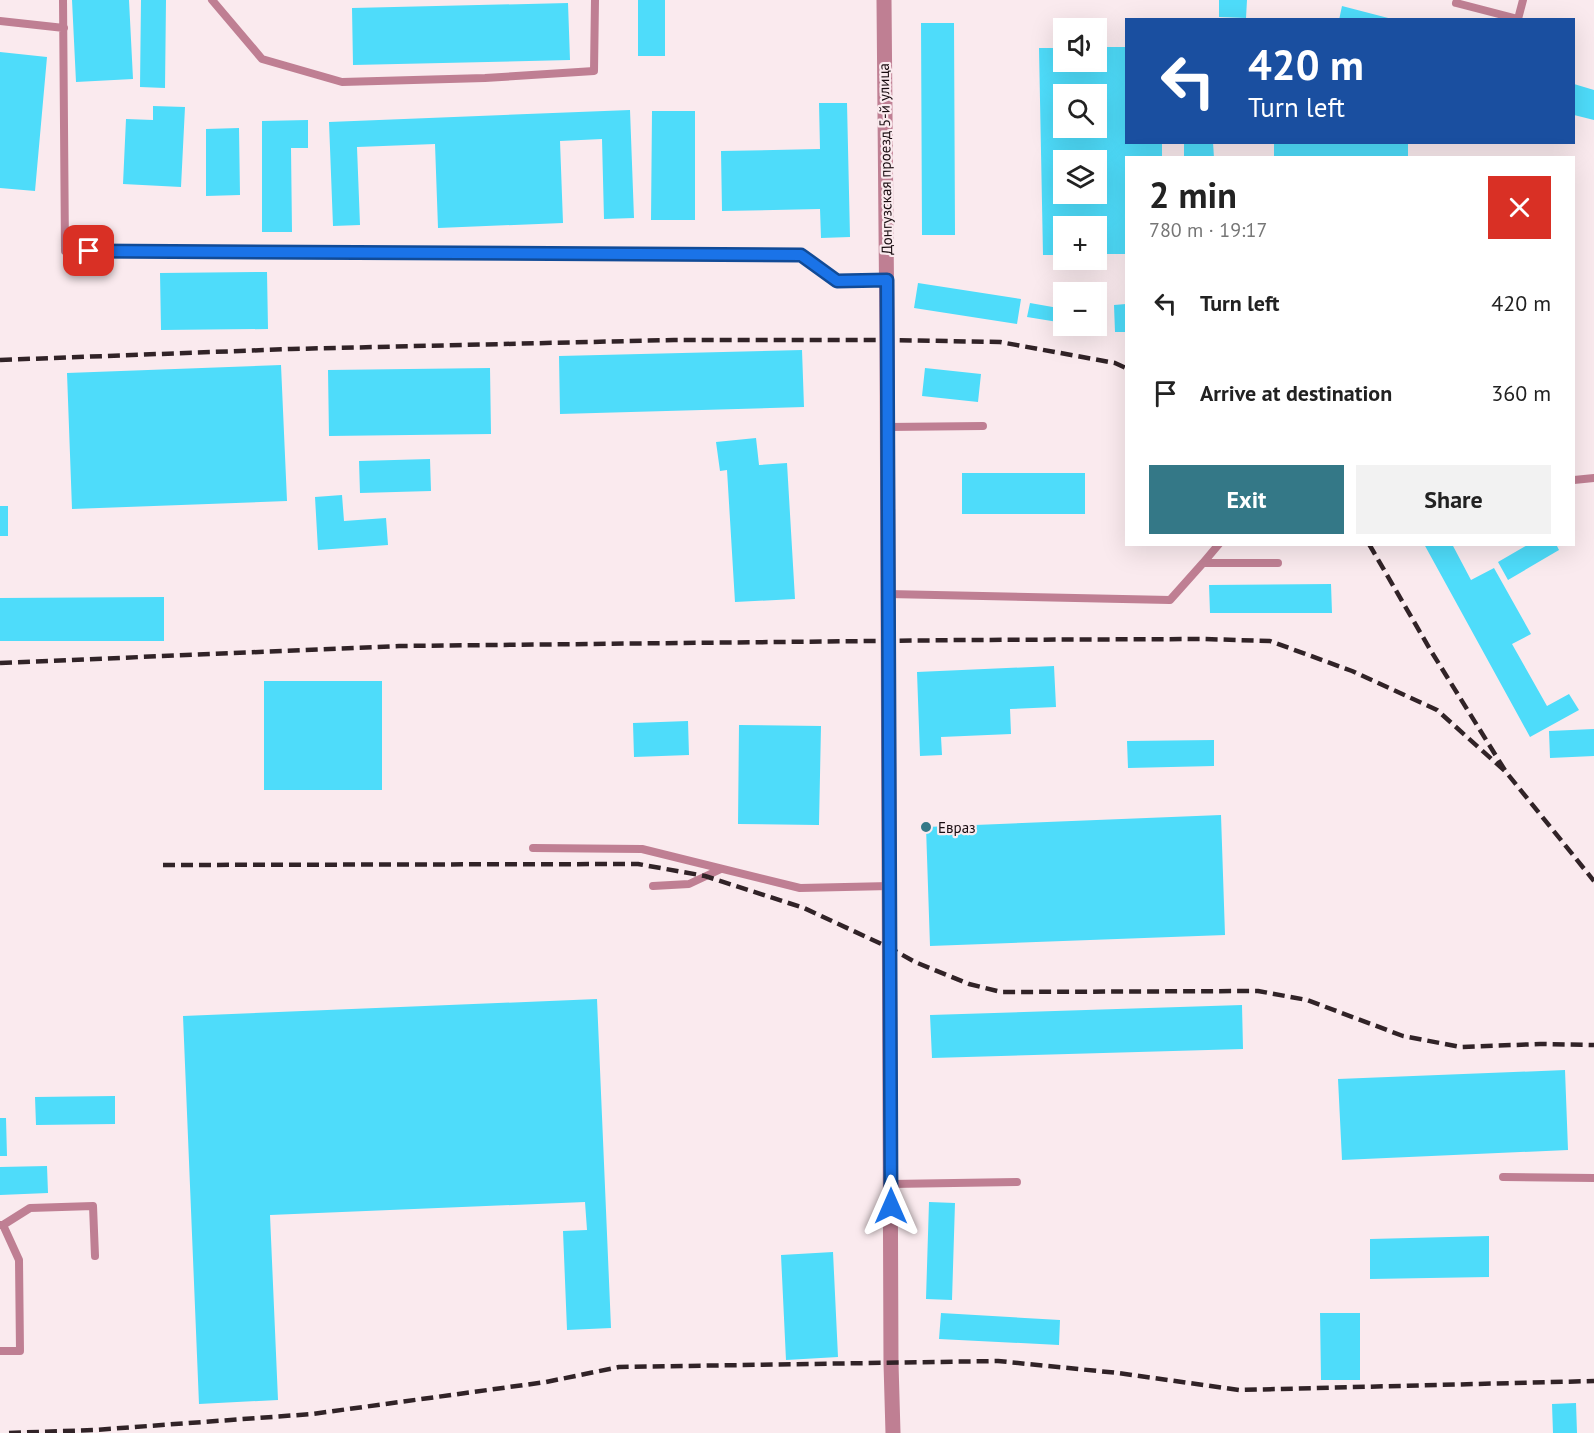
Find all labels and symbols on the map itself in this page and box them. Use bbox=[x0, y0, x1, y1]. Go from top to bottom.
street label: Донгузская проезд 5-й улица bbox=[874, 63, 896, 255]
pin bbox=[63, 225, 114, 276]
place label: Евраз bbox=[938, 818, 976, 837]
marker: Евраз bbox=[919, 820, 933, 834]
position arrow bbox=[859, 1174, 923, 1238]

